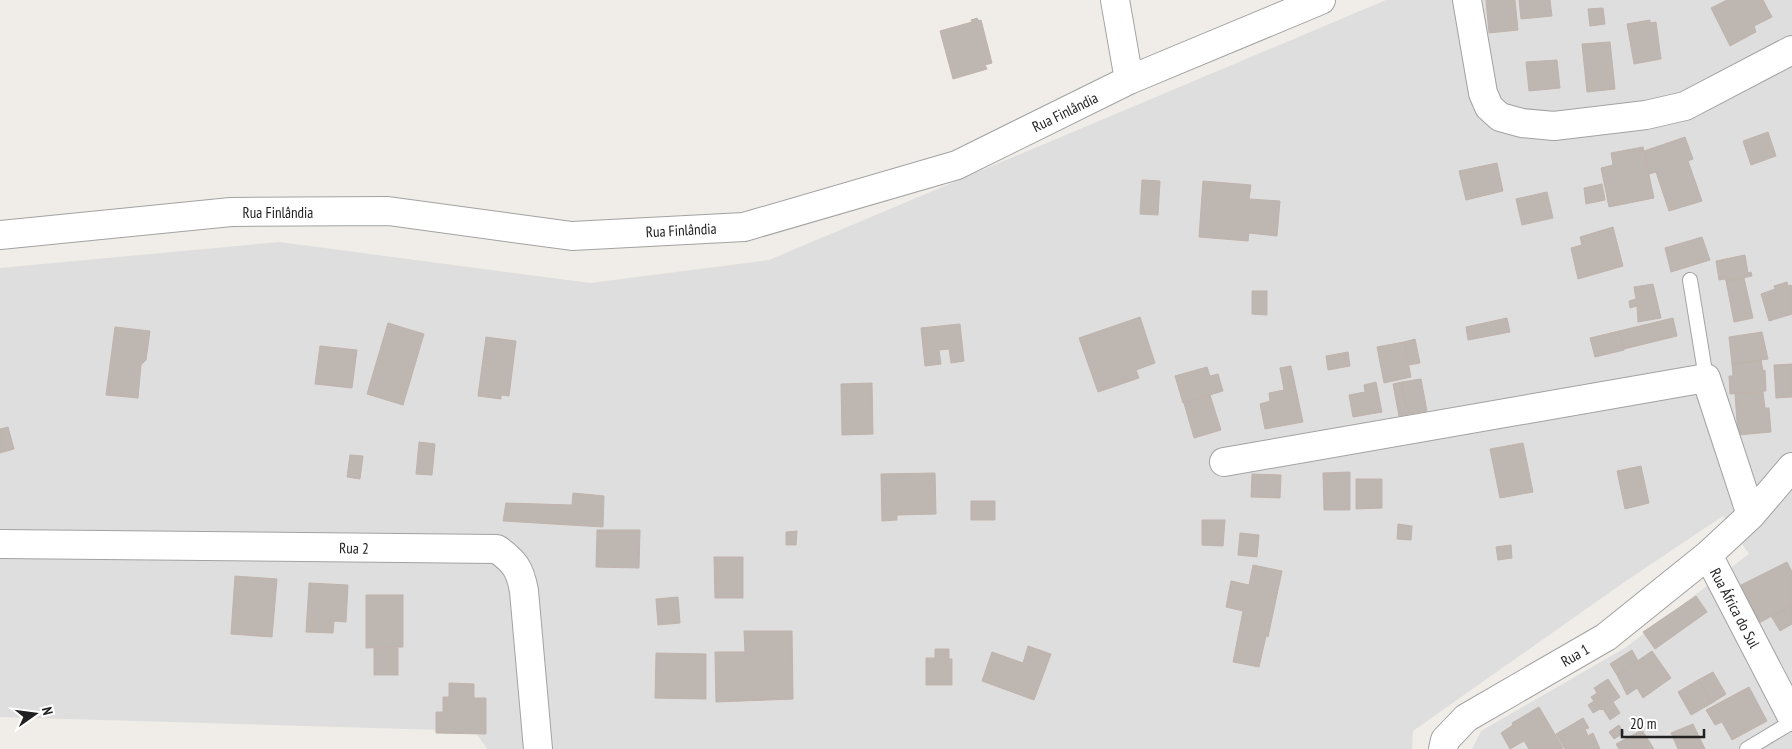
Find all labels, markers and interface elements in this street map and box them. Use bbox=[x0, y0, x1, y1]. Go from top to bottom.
street label: Rua Finlândia bbox=[1029, 88, 1101, 136]
street label: Rua Finlândia bbox=[243, 203, 313, 222]
street label: Rua Finlândia bbox=[645, 219, 717, 241]
street label: Rua 2 bbox=[339, 538, 369, 558]
street label: Rua África do Sul bbox=[1706, 565, 1764, 652]
street label: Rua 1 bbox=[1557, 639, 1593, 671]
north arrow bbox=[10, 689, 60, 739]
text: N bbox=[38, 705, 57, 717]
scale bar bbox=[1622, 706, 1704, 738]
text: 20 m bbox=[1630, 714, 1656, 733]

